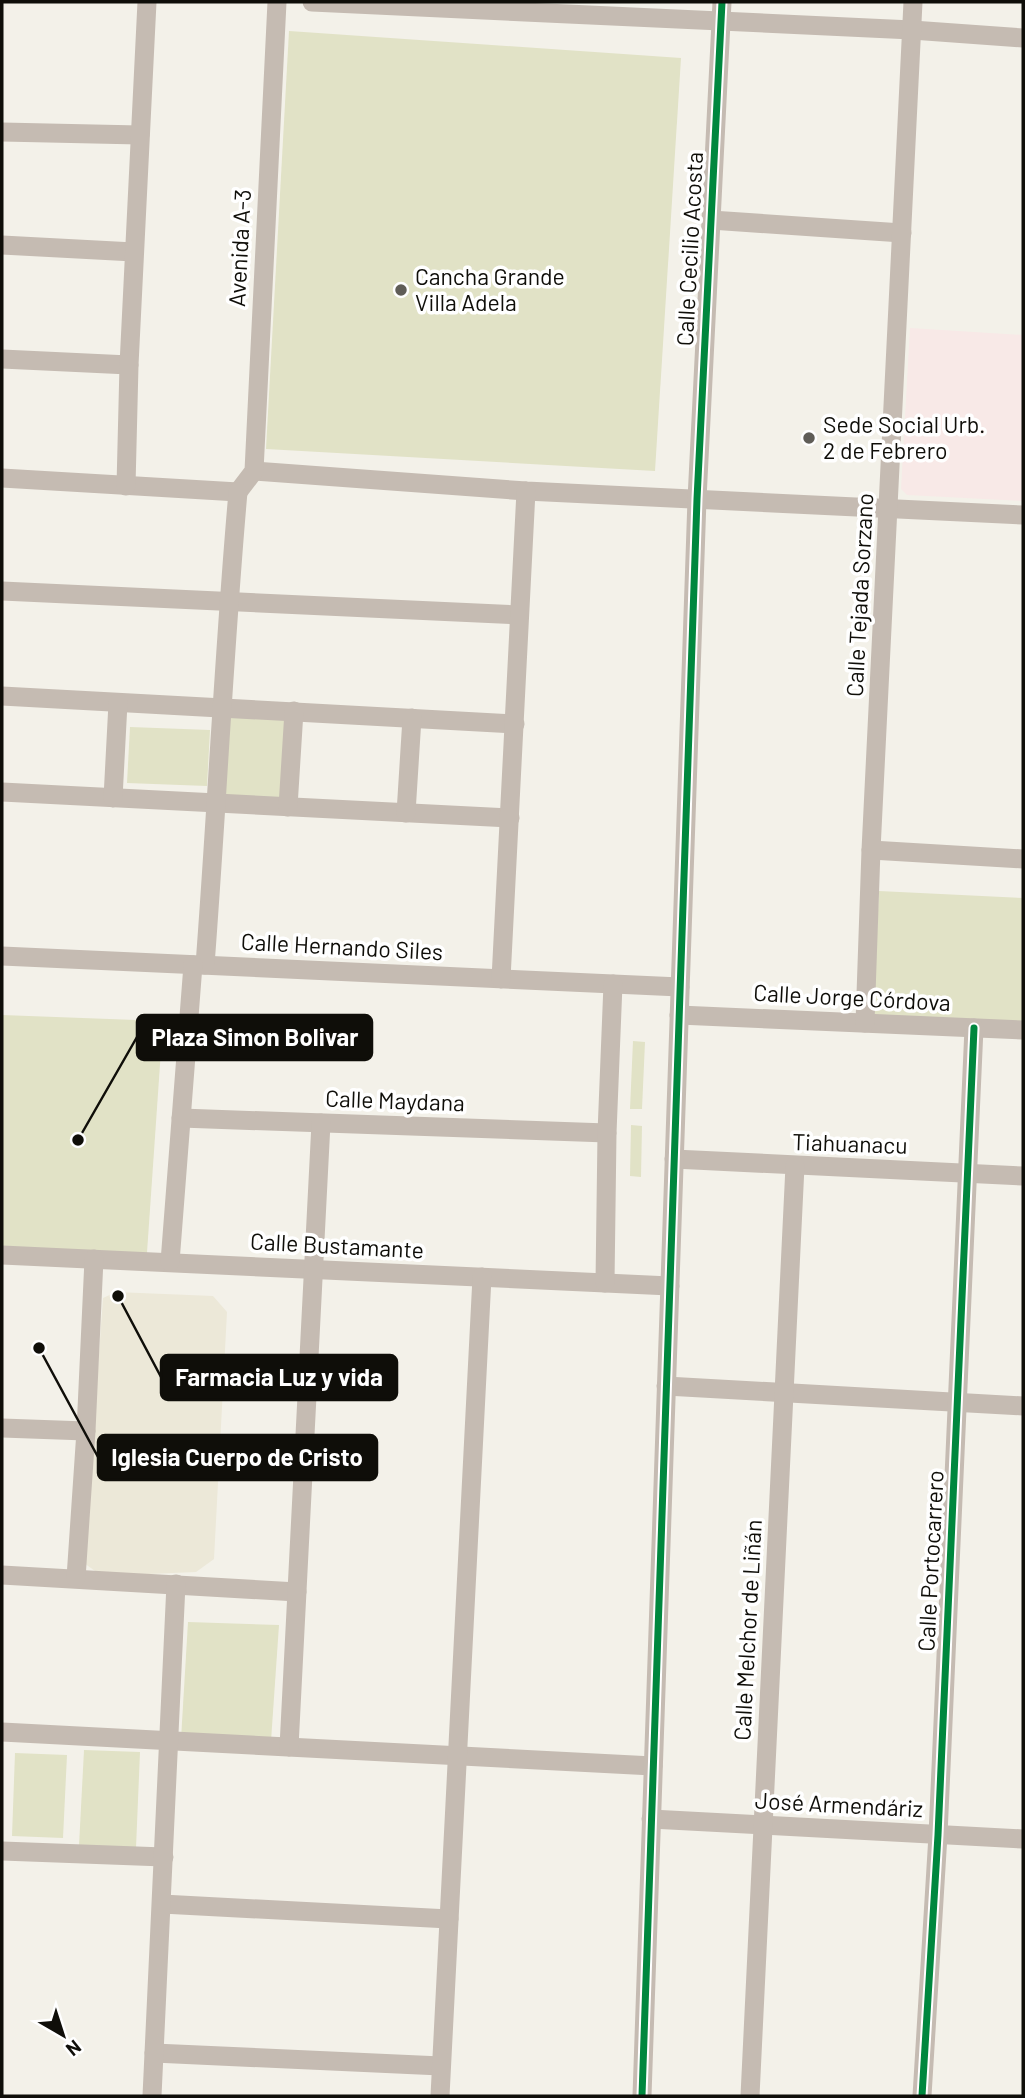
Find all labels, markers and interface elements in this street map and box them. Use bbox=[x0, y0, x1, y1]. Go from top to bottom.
street label: Calle Cecilio Acosta bbox=[670, 151, 708, 347]
street label: Avenida A-3 bbox=[222, 188, 256, 308]
place label: Cancha Grande Villa Adela bbox=[415, 262, 565, 316]
marker: Cancha Grande Villa Adela bbox=[393, 282, 409, 298]
place label: Sede Social Urb. 2 de Febrero bbox=[823, 410, 985, 464]
marker: Sede Social Urb. 2 de Febrero bbox=[801, 430, 817, 446]
street label: Calle Tejada Sorzano bbox=[840, 492, 878, 698]
street label: Calle Hernando Siles bbox=[240, 927, 444, 965]
street label: Calle Jorge Córdova bbox=[753, 978, 951, 1016]
callout: Plaza Simon Bolivar bbox=[137, 1015, 372, 1060]
text: Plaza Simon Bolivar bbox=[152, 1022, 358, 1051]
street label: Calle Maydana bbox=[325, 1084, 465, 1116]
street label: Tiahuanacu bbox=[792, 1127, 908, 1159]
street label: Calle Bustamante bbox=[249, 1226, 425, 1264]
callout: Farmacia Luz y vida bbox=[161, 1355, 397, 1400]
text: Farmacia Luz y vida bbox=[175, 1362, 383, 1391]
callout: Iglesia Cuerpo de Cristo bbox=[98, 1435, 377, 1480]
text: Iglesia Cuerpo de Cristo bbox=[111, 1442, 363, 1471]
street label: Calle Portocarrero bbox=[911, 1470, 949, 1652]
street label: Calle Melchor de Liñán bbox=[727, 1519, 767, 1741]
street label: José Armendáriz bbox=[754, 1786, 924, 1822]
north arrow bbox=[28, 2000, 98, 2070]
text: N bbox=[62, 2036, 86, 2062]

